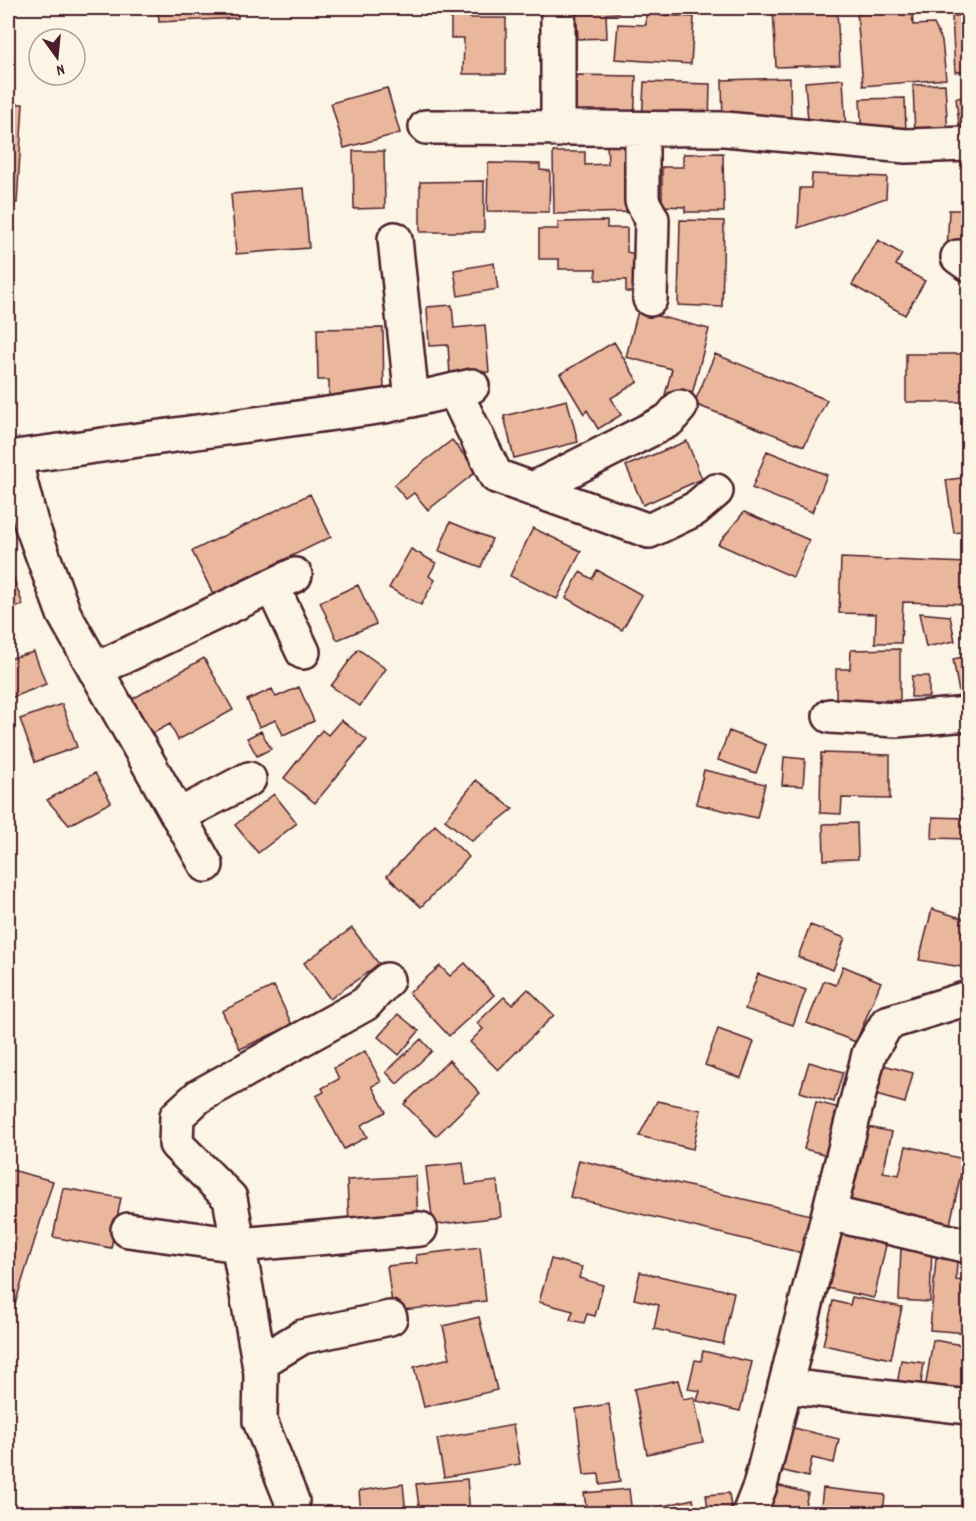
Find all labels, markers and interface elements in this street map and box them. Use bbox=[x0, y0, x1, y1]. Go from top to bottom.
north arrow bbox=[27, 27, 87, 87]
text: N bbox=[53, 57, 67, 81]

